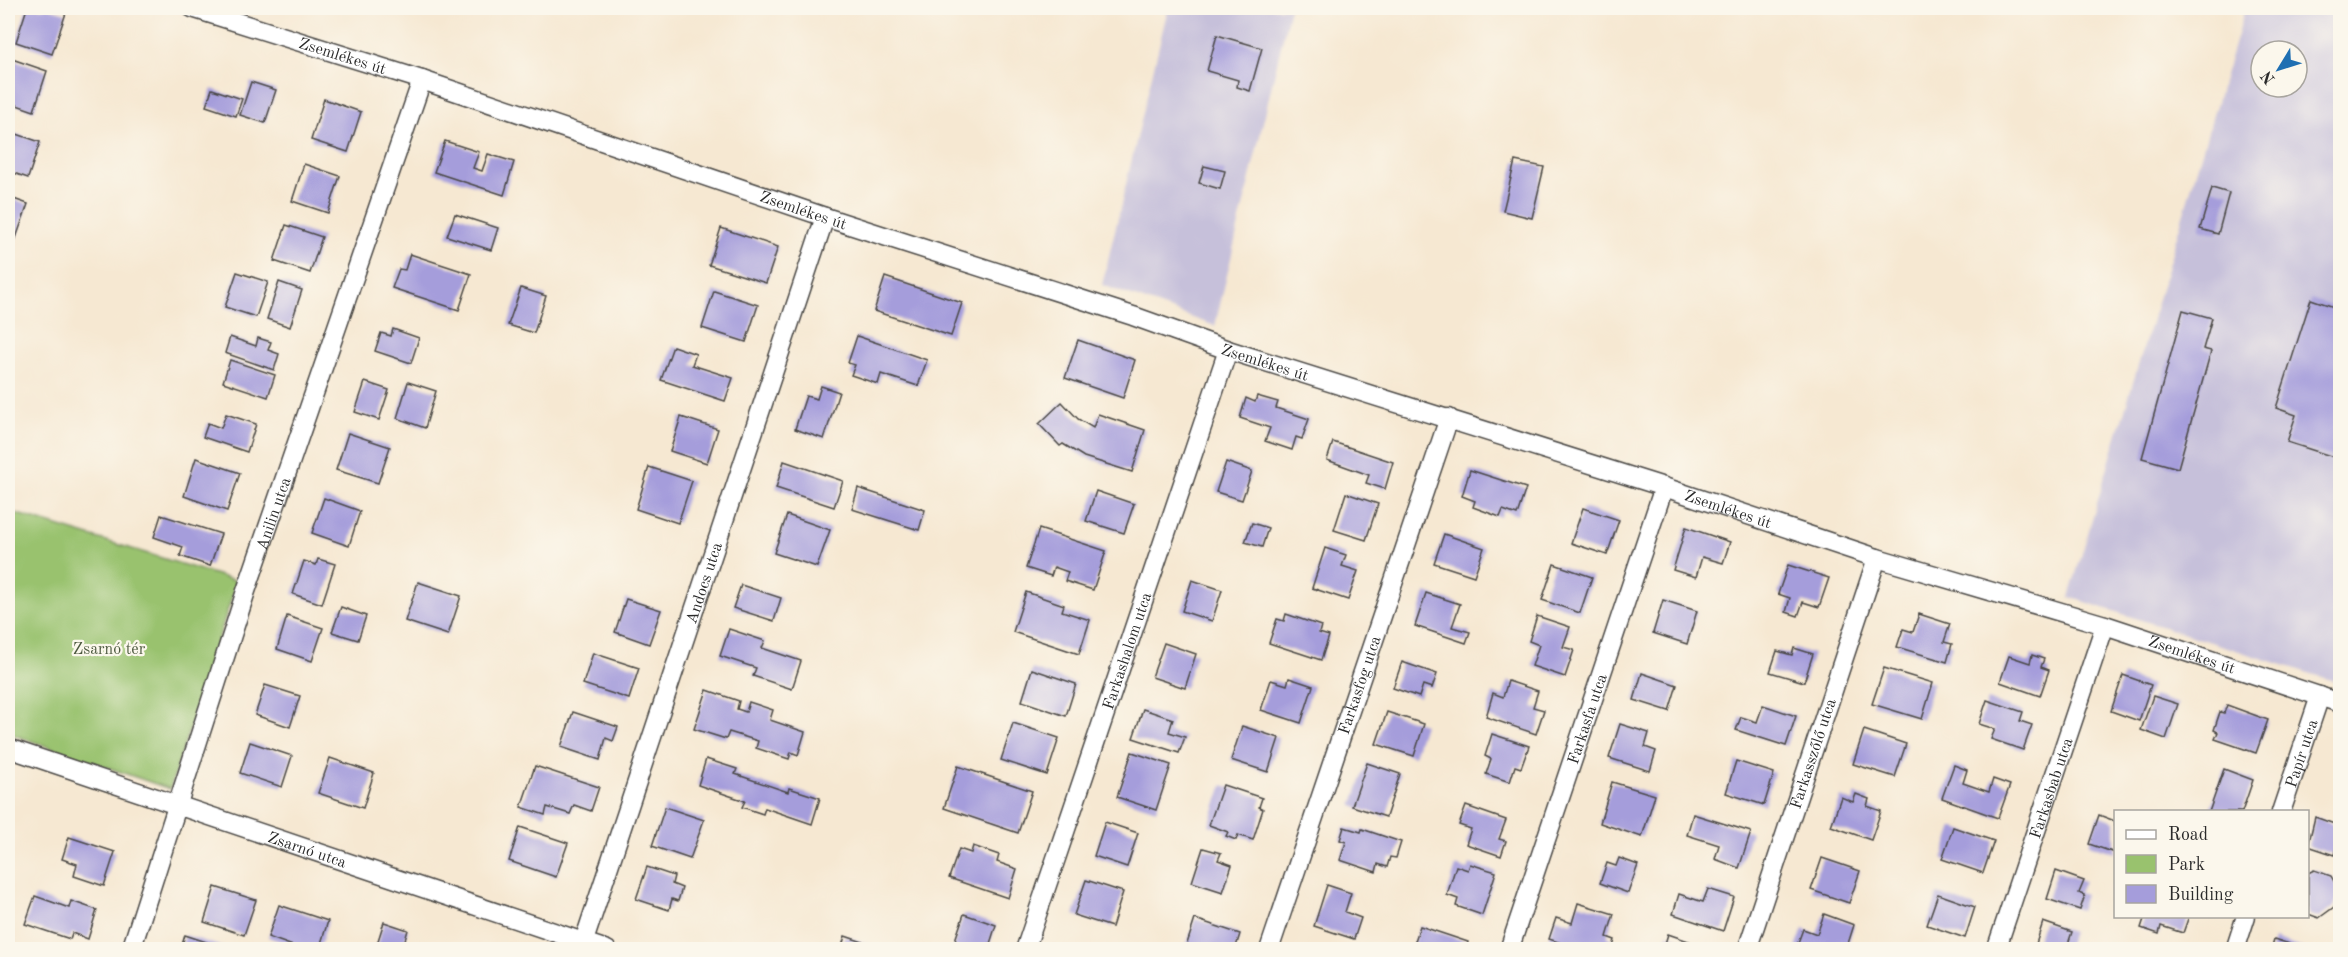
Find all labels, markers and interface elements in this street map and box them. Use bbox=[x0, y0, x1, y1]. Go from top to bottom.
street label: Zsemlékes út bbox=[297, 36, 388, 78]
north arrow bbox=[2249, 39, 2309, 99]
text: N bbox=[2258, 67, 2279, 87]
street label: Zsemlékes út bbox=[757, 189, 849, 234]
street label: Zsemlékes út bbox=[1219, 342, 1310, 385]
street label: Anilin utca bbox=[255, 475, 295, 553]
street label: Zsemlékes út bbox=[1682, 488, 1774, 532]
street label: Andocs utca bbox=[684, 541, 726, 626]
street label: Farkashalom utca bbox=[1101, 591, 1155, 712]
street label: Farkasfog utca bbox=[1337, 634, 1385, 737]
street label: Zsemlékes út bbox=[2146, 634, 2237, 678]
park label: Zsarnó tér bbox=[73, 642, 146, 658]
street label: Farkasfa utca bbox=[1566, 672, 1611, 766]
street label: Farkasszőlő utca bbox=[1788, 697, 1840, 811]
street label: Papír utca bbox=[2284, 718, 2322, 790]
street label: Farkasbab utca bbox=[2028, 736, 2077, 841]
legend bbox=[2114, 810, 2309, 918]
text: Road bbox=[2168, 826, 2208, 844]
street label: Zsarnó utca bbox=[265, 830, 348, 872]
text: Park bbox=[2168, 856, 2205, 874]
text: Building bbox=[2168, 886, 2234, 904]

